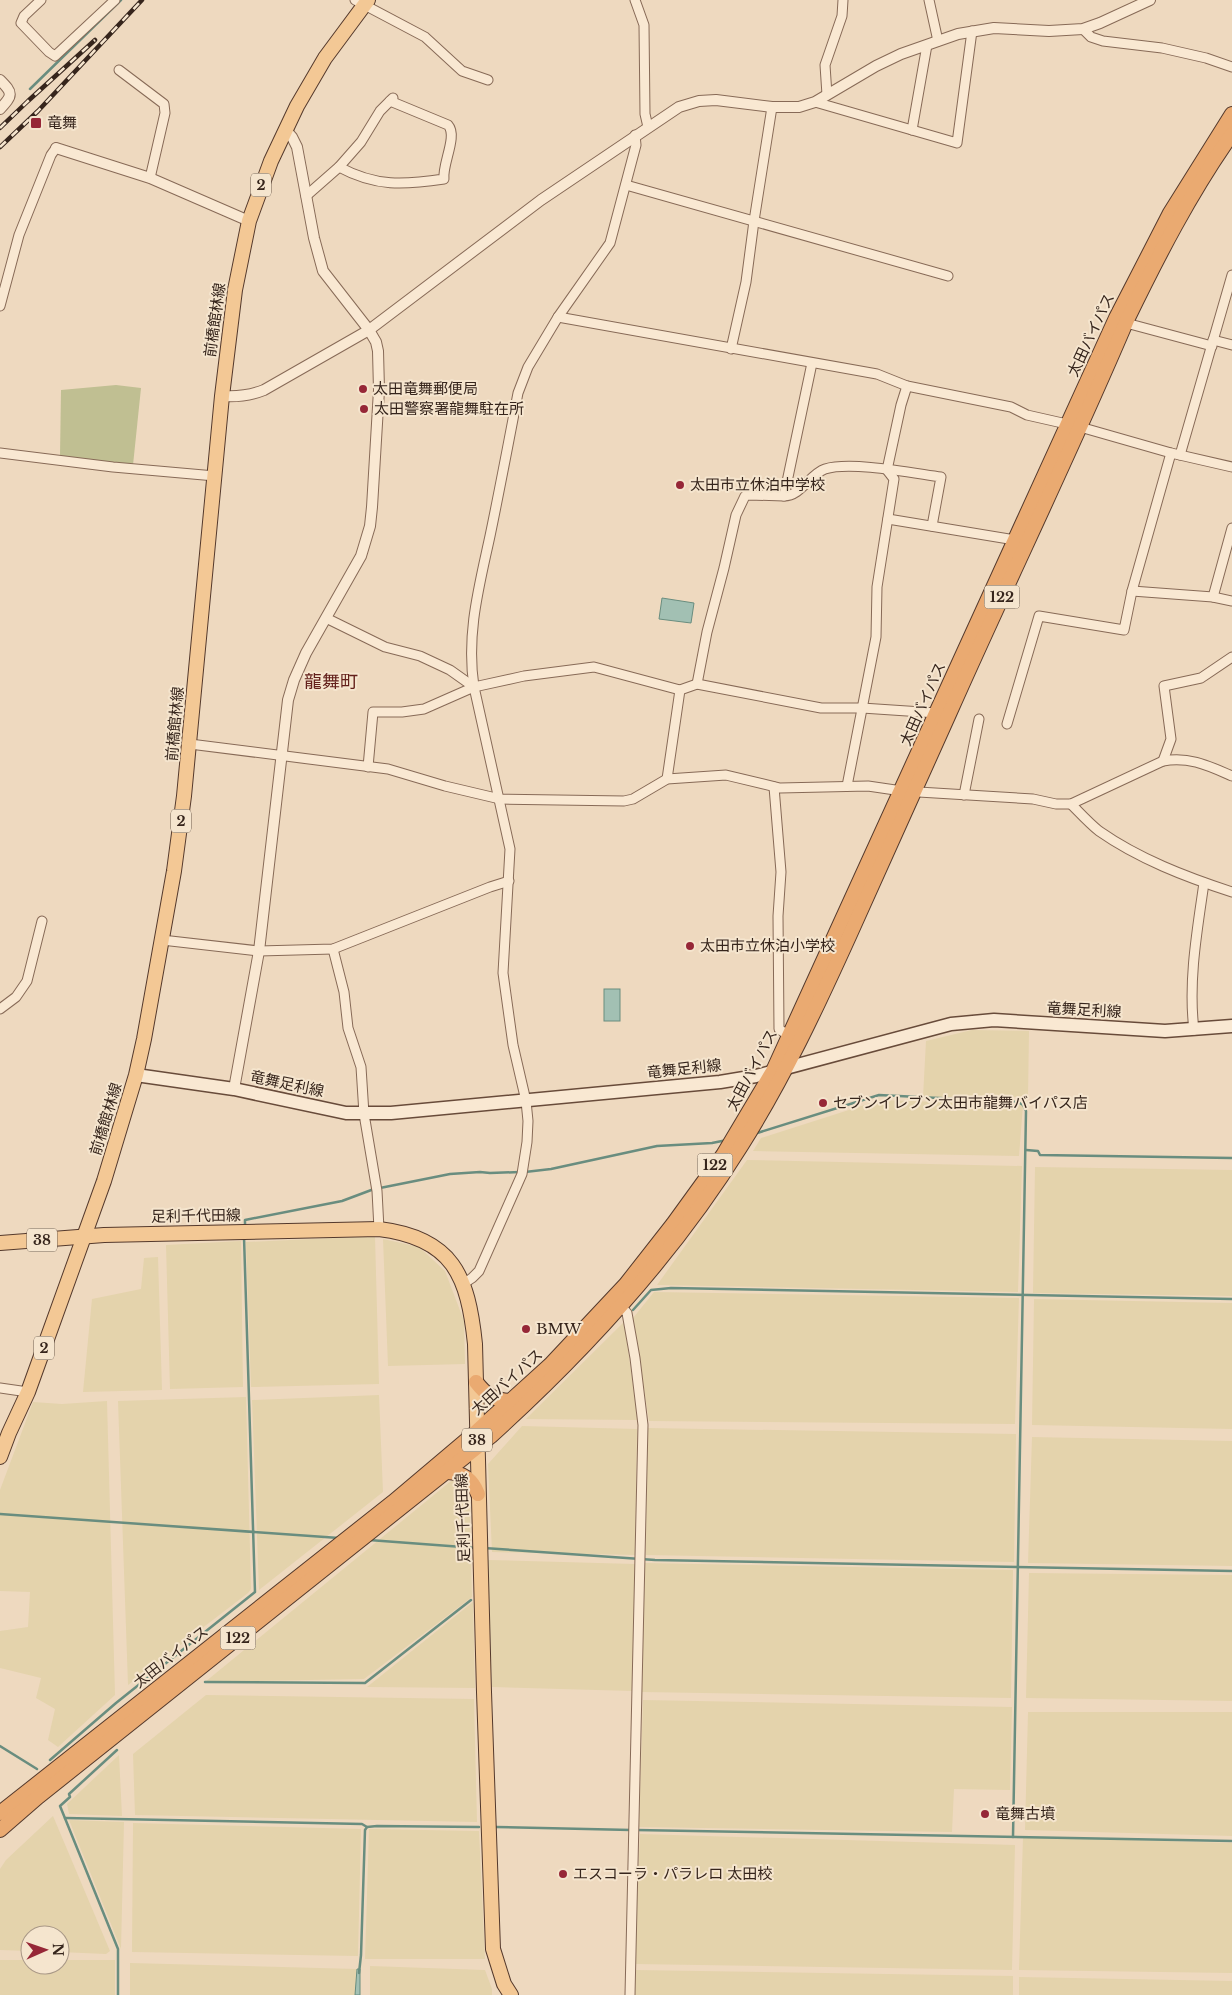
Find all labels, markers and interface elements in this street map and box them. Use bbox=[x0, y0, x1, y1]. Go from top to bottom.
place label: 竜舞 bbox=[47, 113, 77, 132]
marker: 竜舞 bbox=[29, 116, 43, 130]
road number: 2 bbox=[251, 174, 271, 196]
street label: 前橋館林線 bbox=[200, 281, 229, 358]
street label: 太田バイパス bbox=[1063, 290, 1118, 379]
place label: 太田竜舞郵便局 bbox=[373, 379, 478, 398]
marker: 太田竜舞郵便局 bbox=[357, 383, 369, 395]
place label: 太田警察署龍舞駐在所 bbox=[374, 399, 524, 418]
marker: 太田警察署龍舞駐在所 bbox=[358, 403, 370, 415]
place label: 太田市立休泊中学校 bbox=[690, 475, 825, 494]
marker: 太田市立休泊中学校 bbox=[674, 479, 686, 491]
road number: 122 bbox=[984, 586, 1020, 608]
street label: 太田バイパス bbox=[896, 659, 949, 749]
district label: 龍舞町 bbox=[304, 671, 358, 693]
street label: 前橋館林線 bbox=[162, 686, 187, 762]
road number: 2 bbox=[171, 809, 191, 832]
place label: 太田市立休泊小学校 bbox=[700, 936, 835, 955]
marker: 太田市立休泊小学校 bbox=[684, 940, 696, 952]
street label: 竜舞足利線 bbox=[1046, 998, 1122, 1021]
street label: 太田バイパス bbox=[722, 1026, 781, 1114]
street label: 竜舞足利線 bbox=[646, 1055, 722, 1082]
street label: 竜舞足利線 bbox=[248, 1066, 326, 1101]
street label: 前橋館林線 bbox=[85, 1080, 126, 1158]
place label: セブンイレブン太田市龍舞バイパス店 bbox=[833, 1093, 1088, 1112]
marker: セブンイレブン太田市龍舞バイパス店 bbox=[817, 1097, 829, 1109]
road number: 122 bbox=[698, 1154, 732, 1176]
street label: 足利千代田線 bbox=[151, 1205, 241, 1226]
road number: 38 bbox=[27, 1228, 57, 1252]
place label: BMW bbox=[536, 1319, 582, 1338]
marker: BMW bbox=[520, 1323, 532, 1335]
road number: 2 bbox=[34, 1336, 54, 1360]
street label: 太田バイパス bbox=[467, 1345, 546, 1419]
road number: 38 bbox=[462, 1428, 492, 1452]
street label: 足利千代田線 bbox=[451, 1473, 474, 1563]
street label: 太田バイパス bbox=[129, 1622, 212, 1692]
road number: 122 bbox=[220, 1626, 256, 1650]
place label: 竜舞古墳 bbox=[995, 1804, 1055, 1823]
marker: 竜舞古墳 bbox=[979, 1808, 991, 1820]
place label: エスコーラ・パラレロ 太田校 bbox=[573, 1864, 772, 1883]
marker: エスコーラ・パラレロ 太田校 bbox=[557, 1868, 569, 1880]
north arrow bbox=[20, 1925, 70, 1975]
text: N bbox=[49, 1943, 67, 1956]

